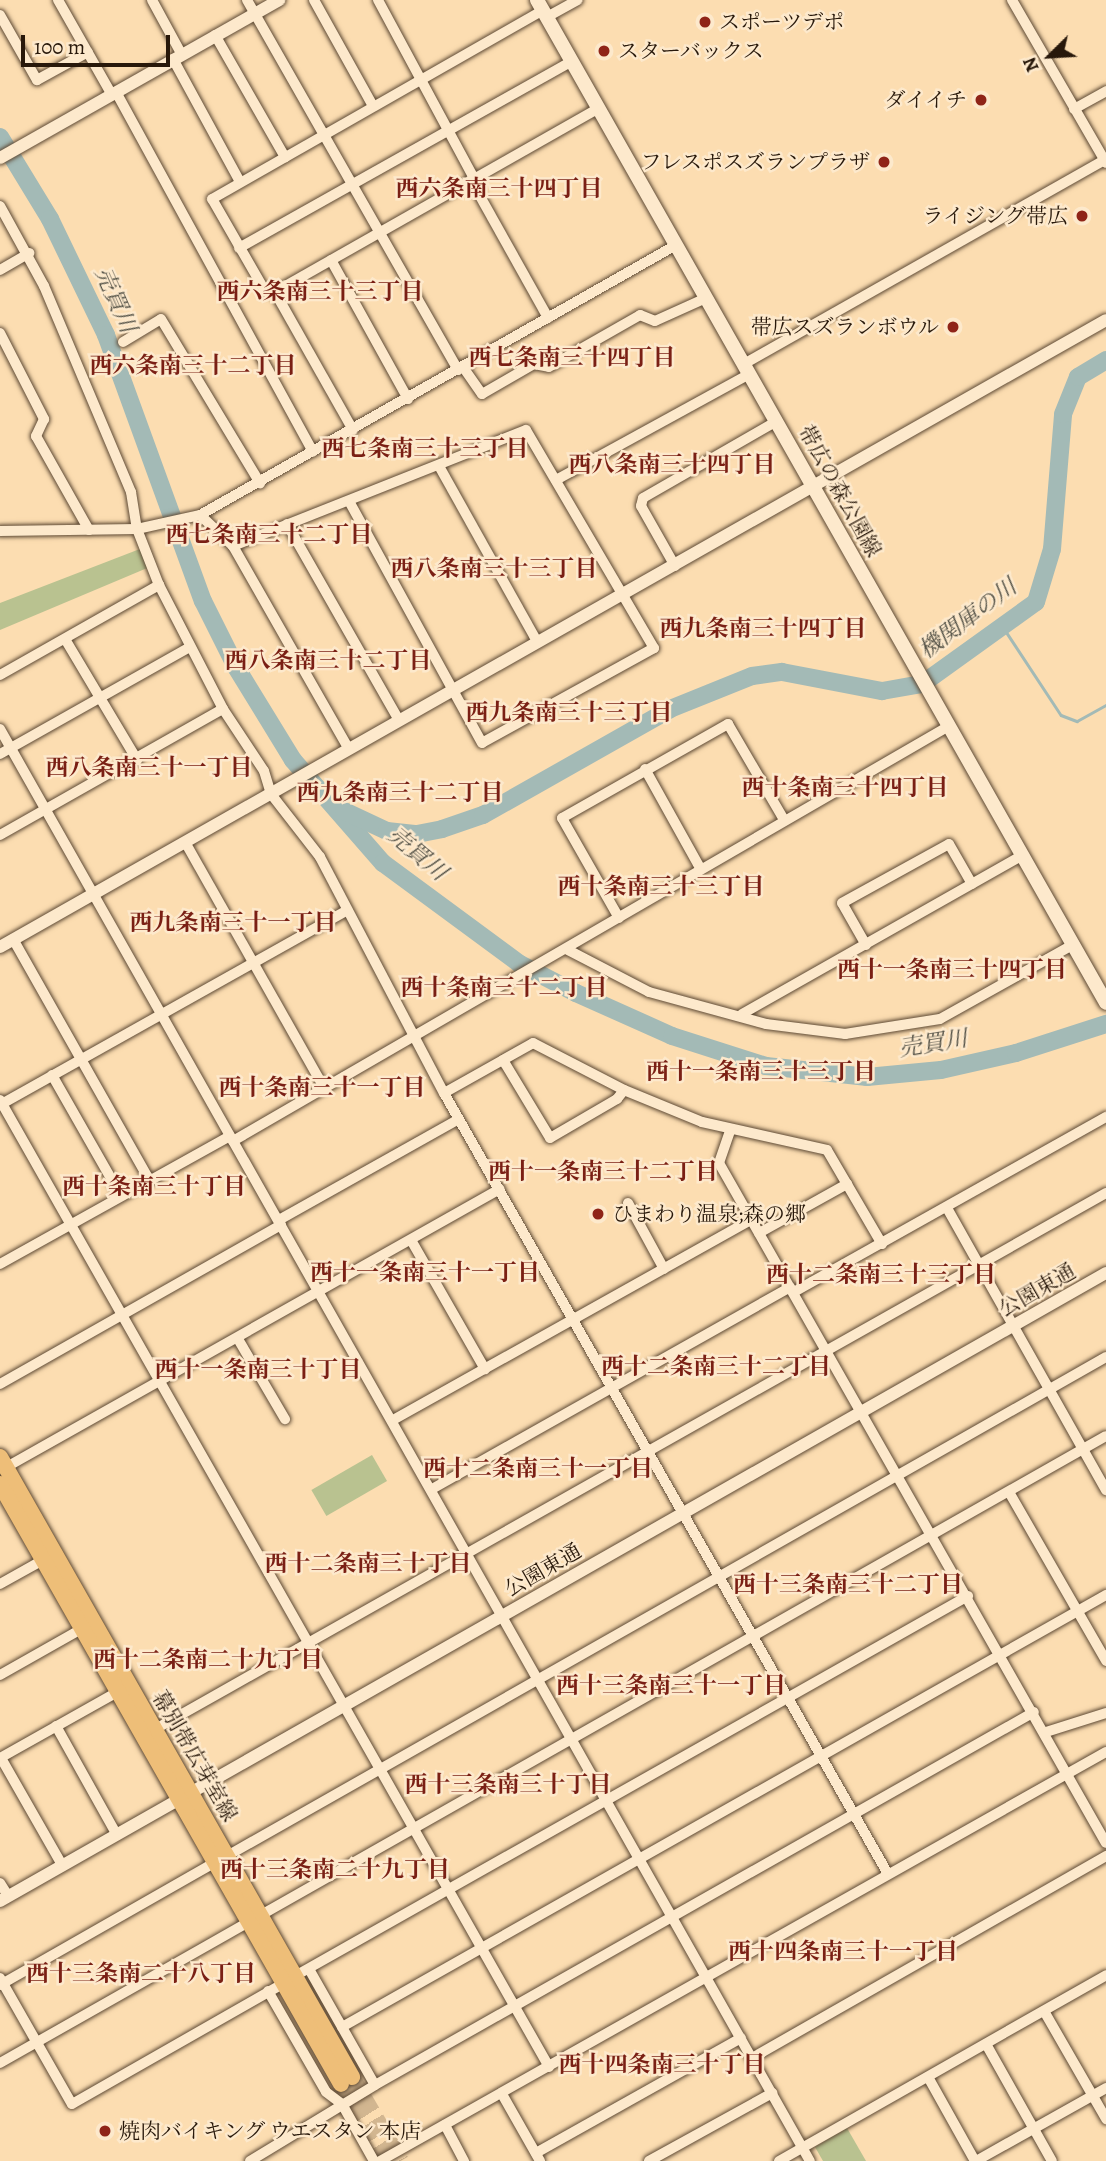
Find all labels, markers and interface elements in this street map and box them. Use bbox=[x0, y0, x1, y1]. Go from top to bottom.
place label: スポーツデポ bbox=[719, 9, 845, 35]
marker: スポーツデポ bbox=[697, 14, 713, 30]
scale bar bbox=[24, 21, 173, 65]
north arrow bbox=[1015, 21, 1085, 91]
text: 100 m bbox=[34, 33, 85, 61]
place label: スターバックス bbox=[618, 38, 765, 64]
marker: スターバックス bbox=[596, 43, 612, 59]
text: N bbox=[1016, 53, 1046, 76]
place label: ダイイチ bbox=[883, 87, 967, 113]
marker: ダイイチ bbox=[973, 92, 989, 108]
place label: フレスポスズランプラザ bbox=[639, 149, 870, 175]
marker: フレスポスズランプラザ bbox=[876, 154, 892, 170]
district label: 西六条南三十四丁目 bbox=[396, 175, 602, 203]
place label: ライジング帯広 bbox=[921, 203, 1068, 229]
marker: ライジング帯広 bbox=[1074, 208, 1090, 224]
water label: 売買川 bbox=[88, 263, 142, 337]
district label: 西六条南三十三丁目 bbox=[217, 278, 423, 306]
place label: 帯広スズランボウル bbox=[750, 314, 939, 340]
marker: 帯広スズランボウル bbox=[945, 319, 961, 335]
district label: 西七条南三十四丁目 bbox=[469, 344, 675, 372]
district label: 西六条南三十二丁目 bbox=[90, 352, 296, 380]
street label: 帯広の森公園線 bbox=[793, 421, 887, 561]
district label: 西七条南三十三丁目 bbox=[322, 435, 528, 463]
district label: 西八条南三十四丁目 bbox=[569, 451, 775, 479]
district label: 西七条南三十二丁目 bbox=[166, 521, 372, 549]
district label: 西八条南三十三丁目 bbox=[391, 555, 597, 583]
water label: 機関庫の川 bbox=[914, 573, 1022, 665]
district label: 西九条南三十四丁目 bbox=[660, 615, 866, 643]
district label: 西八条南三十二丁目 bbox=[225, 647, 431, 675]
district label: 西九条南三十三丁目 bbox=[466, 699, 672, 727]
district label: 西八条南三十一丁目 bbox=[46, 754, 252, 782]
district label: 西十条南三十四丁目 bbox=[742, 774, 948, 802]
district label: 西九条南三十二丁目 bbox=[297, 779, 503, 807]
water label: 売買川 bbox=[382, 821, 452, 887]
district label: 西十条南三十三丁目 bbox=[558, 873, 764, 901]
district label: 西九条南三十一丁目 bbox=[130, 909, 336, 937]
district label: 西十一条南三十四丁目 bbox=[837, 956, 1067, 984]
district label: 西十条南三十二丁目 bbox=[401, 974, 607, 1002]
water label: 売買川 bbox=[897, 1025, 969, 1063]
district label: 西十一条南三十三丁目 bbox=[646, 1058, 876, 1086]
district label: 西十条南三十一丁目 bbox=[219, 1074, 425, 1102]
district label: 西十一条南三十二丁目 bbox=[488, 1158, 718, 1186]
district label: 西十条南三十丁目 bbox=[62, 1173, 246, 1201]
place label: ひまわり温泉;森の郷 bbox=[612, 1201, 806, 1227]
marker: ひまわり温泉;森の郷 bbox=[590, 1206, 606, 1222]
street label: 公園東通 bbox=[994, 1258, 1080, 1322]
district label: 西十一条南三十一丁目 bbox=[310, 1259, 540, 1287]
district label: 西十二条南三十三丁目 bbox=[766, 1261, 996, 1289]
district label: 西十二条南三十二丁目 bbox=[601, 1353, 831, 1381]
district label: 西十一条南三十丁目 bbox=[155, 1356, 361, 1384]
district label: 西十二条南三十一丁目 bbox=[423, 1455, 653, 1483]
street label: 公園東通 bbox=[500, 1538, 586, 1602]
district label: 西十二条南三十丁目 bbox=[265, 1550, 471, 1578]
district label: 西十三条南三十二丁目 bbox=[733, 1571, 963, 1599]
district label: 西十二条南二十九丁目 bbox=[93, 1646, 323, 1674]
district label: 西十三条南三十一丁目 bbox=[556, 1672, 786, 1700]
street label: 幕別帯広芽室線 bbox=[147, 1686, 243, 1826]
district label: 西十三条南三十丁目 bbox=[405, 1771, 611, 1799]
district label: 西十三条南二十九丁目 bbox=[220, 1856, 450, 1884]
district label: 西十四条南三十一丁目 bbox=[728, 1938, 958, 1966]
district label: 西十三条南二十八丁目 bbox=[26, 1960, 256, 1988]
district label: 西十四条南三十丁目 bbox=[559, 2051, 765, 2079]
place label: 焼肉バイキング ウエスタン 本店 bbox=[119, 2118, 421, 2144]
marker: 焼肉バイキング ウエスタン 本店 bbox=[97, 2123, 113, 2139]

